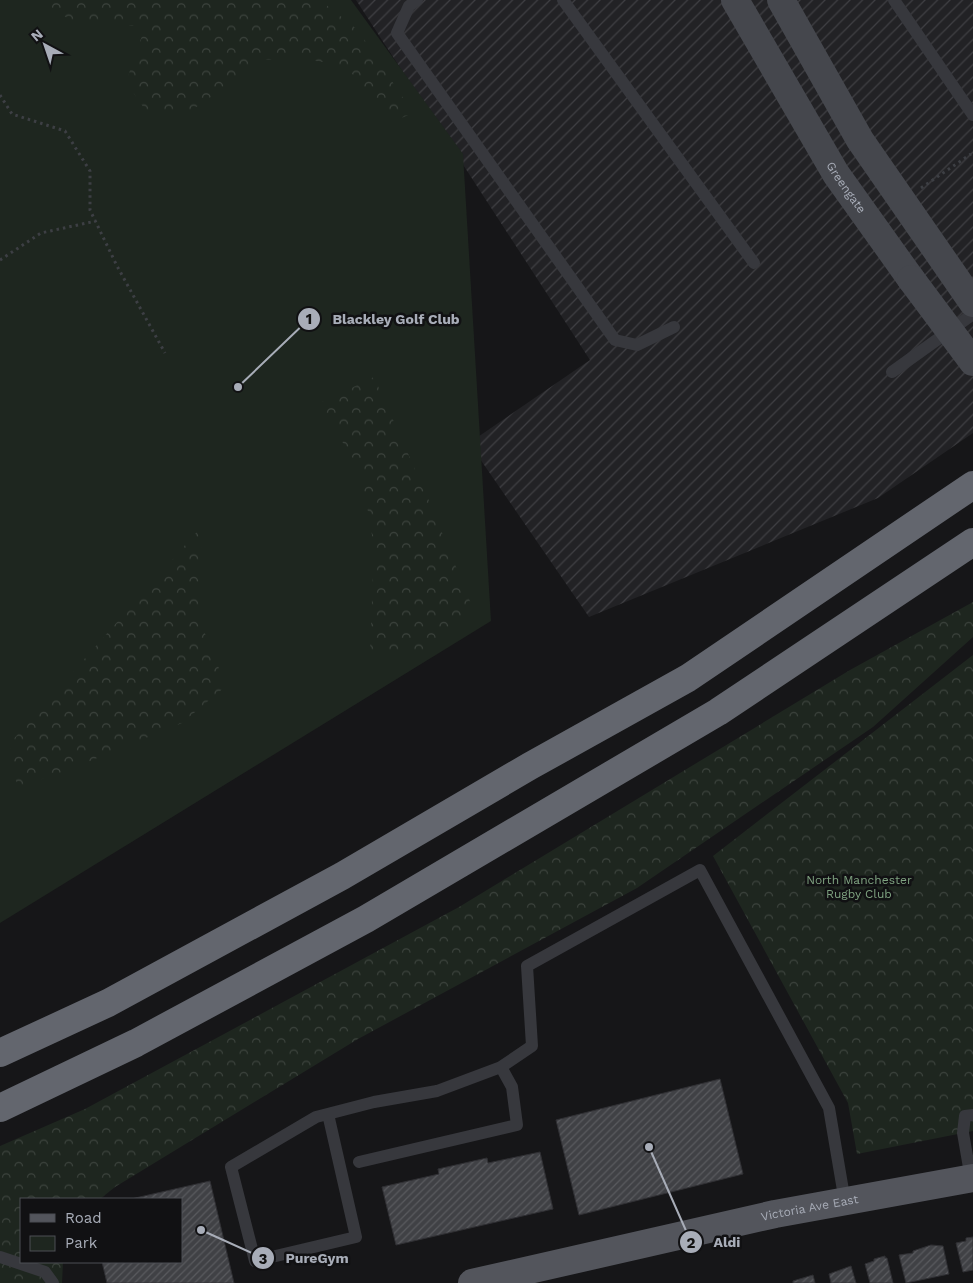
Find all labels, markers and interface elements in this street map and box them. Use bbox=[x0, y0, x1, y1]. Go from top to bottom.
north arrow bbox=[20, 20, 70, 70]
text: N bbox=[28, 26, 46, 45]
street label: Greengate bbox=[823, 159, 869, 216]
callout: Blackley Golf Club bbox=[297, 304, 470, 333]
text: 1 bbox=[306, 310, 312, 328]
text: Blackley Golf Club bbox=[332, 311, 460, 327]
park label: North Manchester Rugby Club bbox=[806, 873, 912, 901]
street label: Victoria Ave East bbox=[760, 1192, 860, 1224]
legend bbox=[20, 1198, 182, 1263]
text: Road bbox=[65, 1209, 102, 1227]
callout: Aldi bbox=[679, 1228, 751, 1257]
text: Park bbox=[65, 1234, 98, 1252]
text: 2 bbox=[687, 1234, 696, 1252]
text: Aldi bbox=[714, 1234, 740, 1250]
callout: PureGym bbox=[250, 1244, 358, 1273]
text: 3 bbox=[259, 1250, 268, 1268]
text: PureGym bbox=[285, 1250, 349, 1266]

